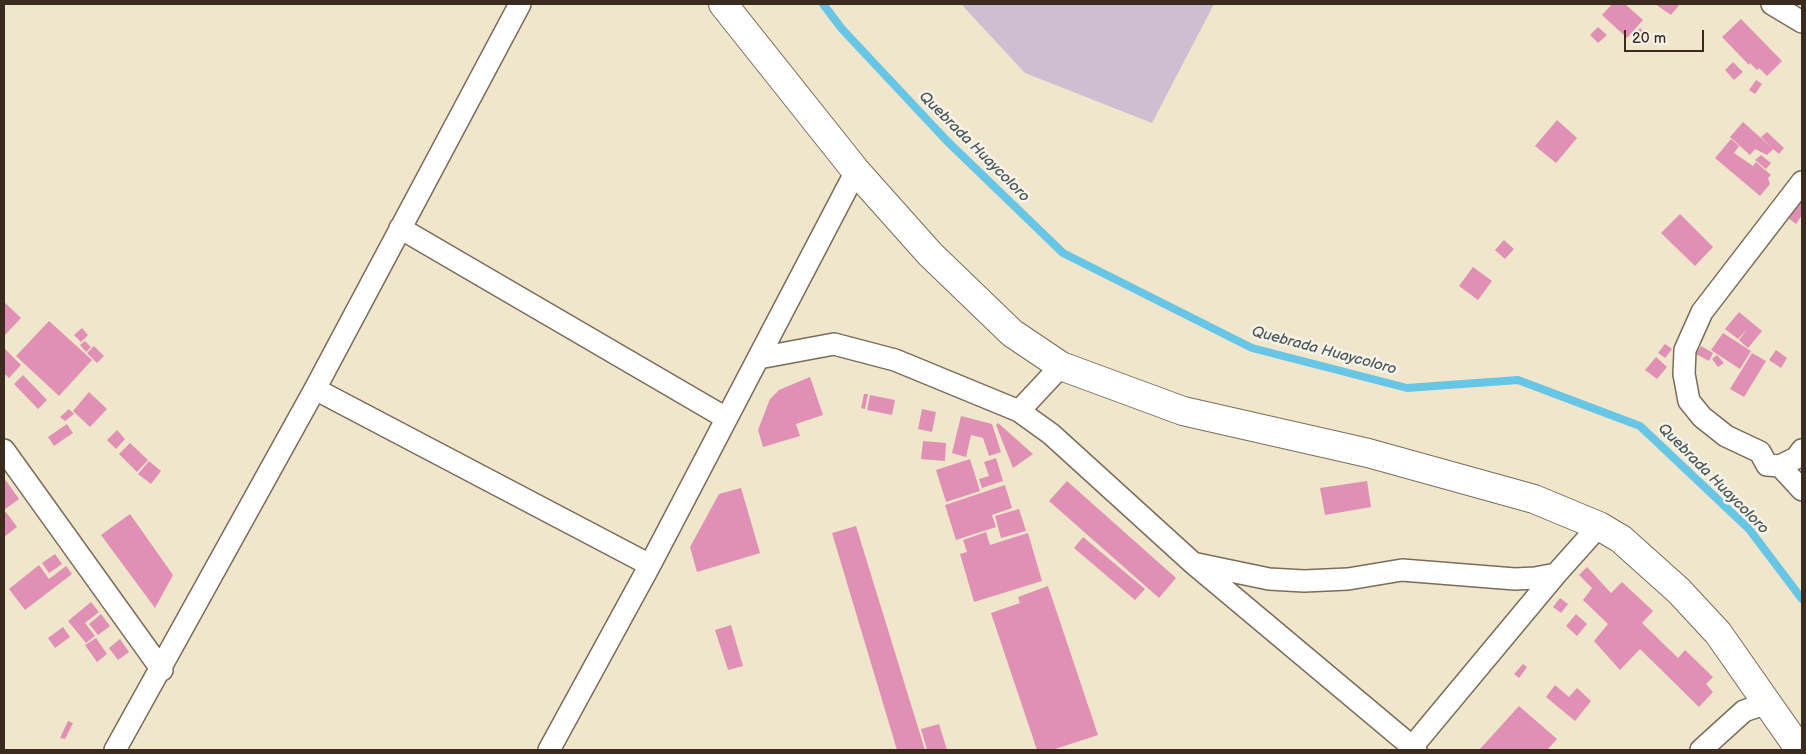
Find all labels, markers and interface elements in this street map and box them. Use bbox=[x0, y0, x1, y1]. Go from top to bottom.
scale bar bbox=[1626, 20, 1706, 52]
text: 20 m bbox=[1632, 29, 1666, 48]
water label: Quebrada Huaycoloro bbox=[915, 88, 1033, 206]
water label: Quebrada Huaycoloro bbox=[1250, 323, 1398, 379]
water label: Quebrada Huaycoloro bbox=[1654, 420, 1772, 538]

